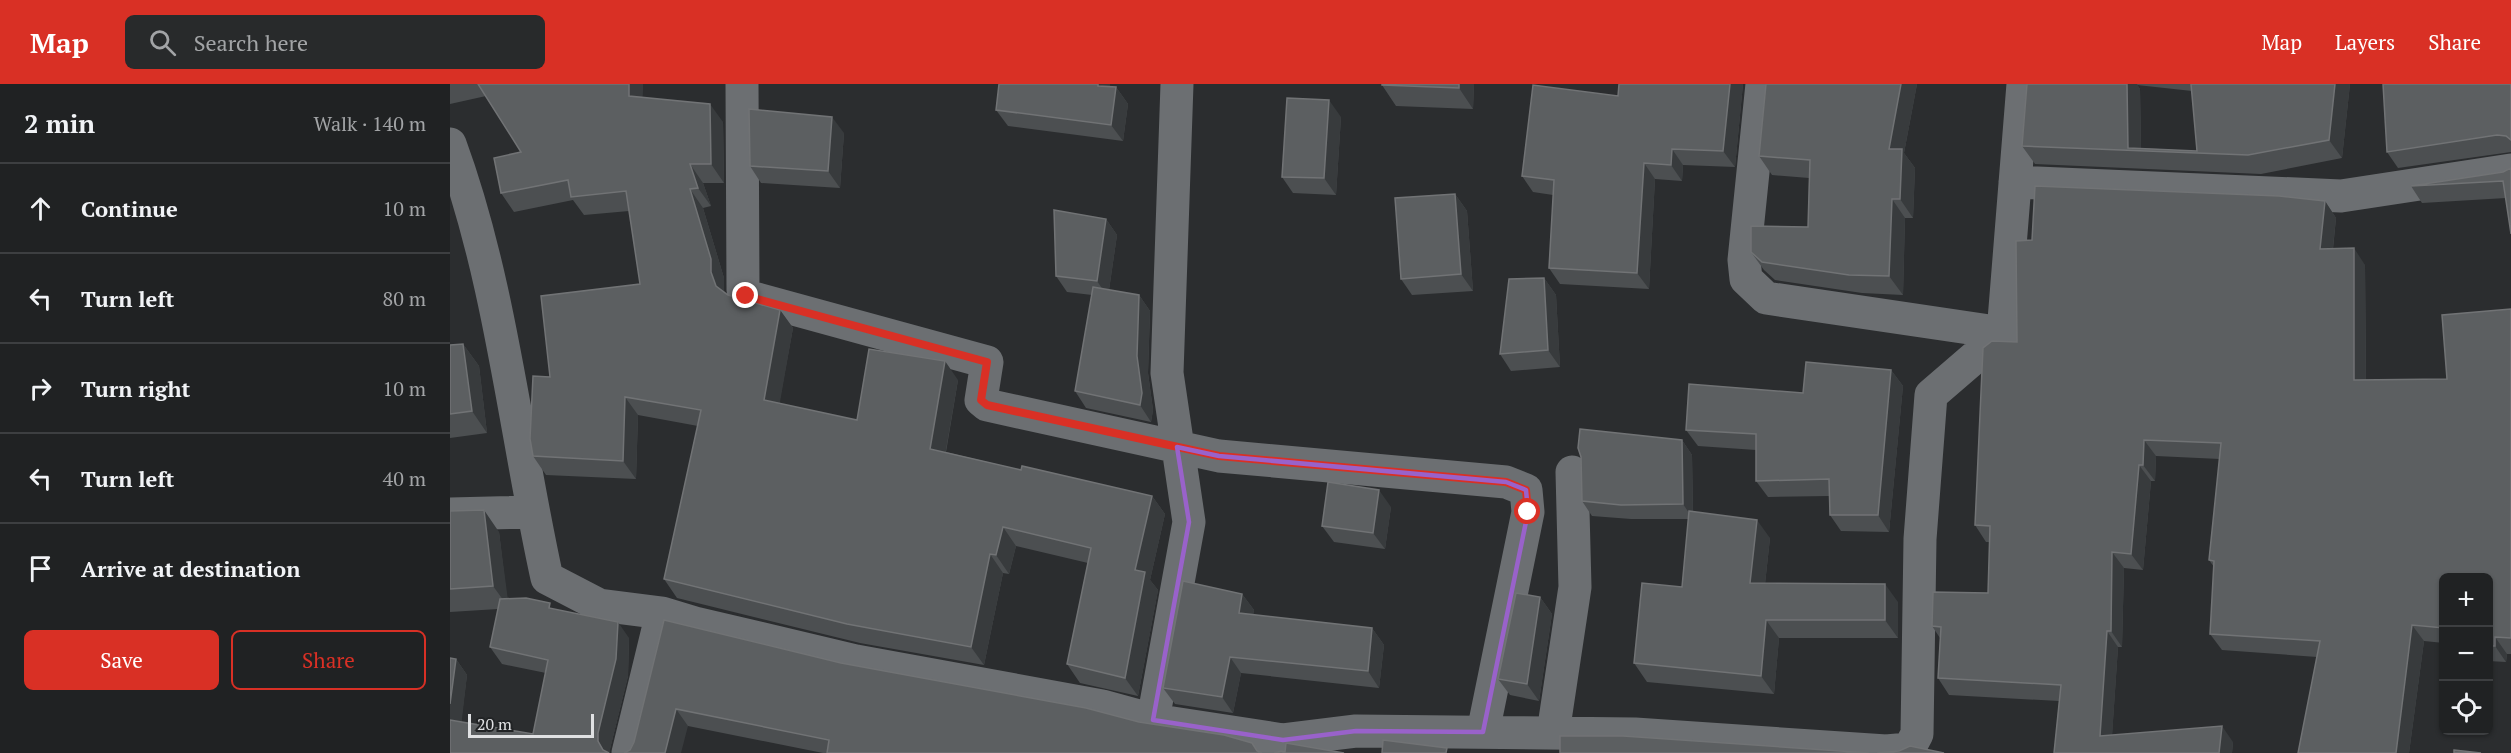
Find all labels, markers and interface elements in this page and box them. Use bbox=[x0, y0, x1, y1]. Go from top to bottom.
search box bbox=[125, 15, 545, 69]
text: Map bbox=[30, 24, 89, 61]
icon: search bbox=[146, 26, 179, 59]
text: Search here bbox=[194, 28, 308, 57]
text: Map bbox=[2261, 28, 2302, 56]
text: Layers bbox=[2335, 28, 2395, 56]
text: Share bbox=[2428, 28, 2481, 56]
text: 2 min bbox=[24, 106, 95, 140]
text: Walk · 140 m bbox=[314, 110, 426, 137]
icon: ahead bbox=[24, 192, 57, 225]
text: Continue bbox=[81, 194, 178, 223]
text: 10 m bbox=[383, 195, 426, 222]
icon: left bbox=[24, 282, 57, 315]
route end bbox=[732, 282, 758, 308]
text: Turn left bbox=[81, 284, 174, 313]
text: 80 m bbox=[383, 285, 426, 312]
icon: right bbox=[24, 372, 57, 405]
text: Turn right bbox=[81, 374, 190, 403]
text: 10 m bbox=[383, 375, 426, 402]
icon: left bbox=[24, 462, 57, 495]
text: Turn left bbox=[81, 464, 174, 493]
text: 40 m bbox=[383, 465, 426, 492]
route start bbox=[1514, 498, 1540, 524]
icon: arrive bbox=[24, 552, 57, 585]
text: Arrive at destination bbox=[81, 554, 300, 583]
map controls bbox=[2439, 573, 2493, 735]
button: + bbox=[2439, 573, 2493, 627]
button: − bbox=[2439, 627, 2493, 681]
button: Save bbox=[24, 630, 219, 690]
button: Share bbox=[231, 630, 426, 690]
button: locate bbox=[2439, 681, 2493, 735]
scale bar bbox=[468, 711, 594, 738]
text: 20 m bbox=[477, 713, 512, 735]

